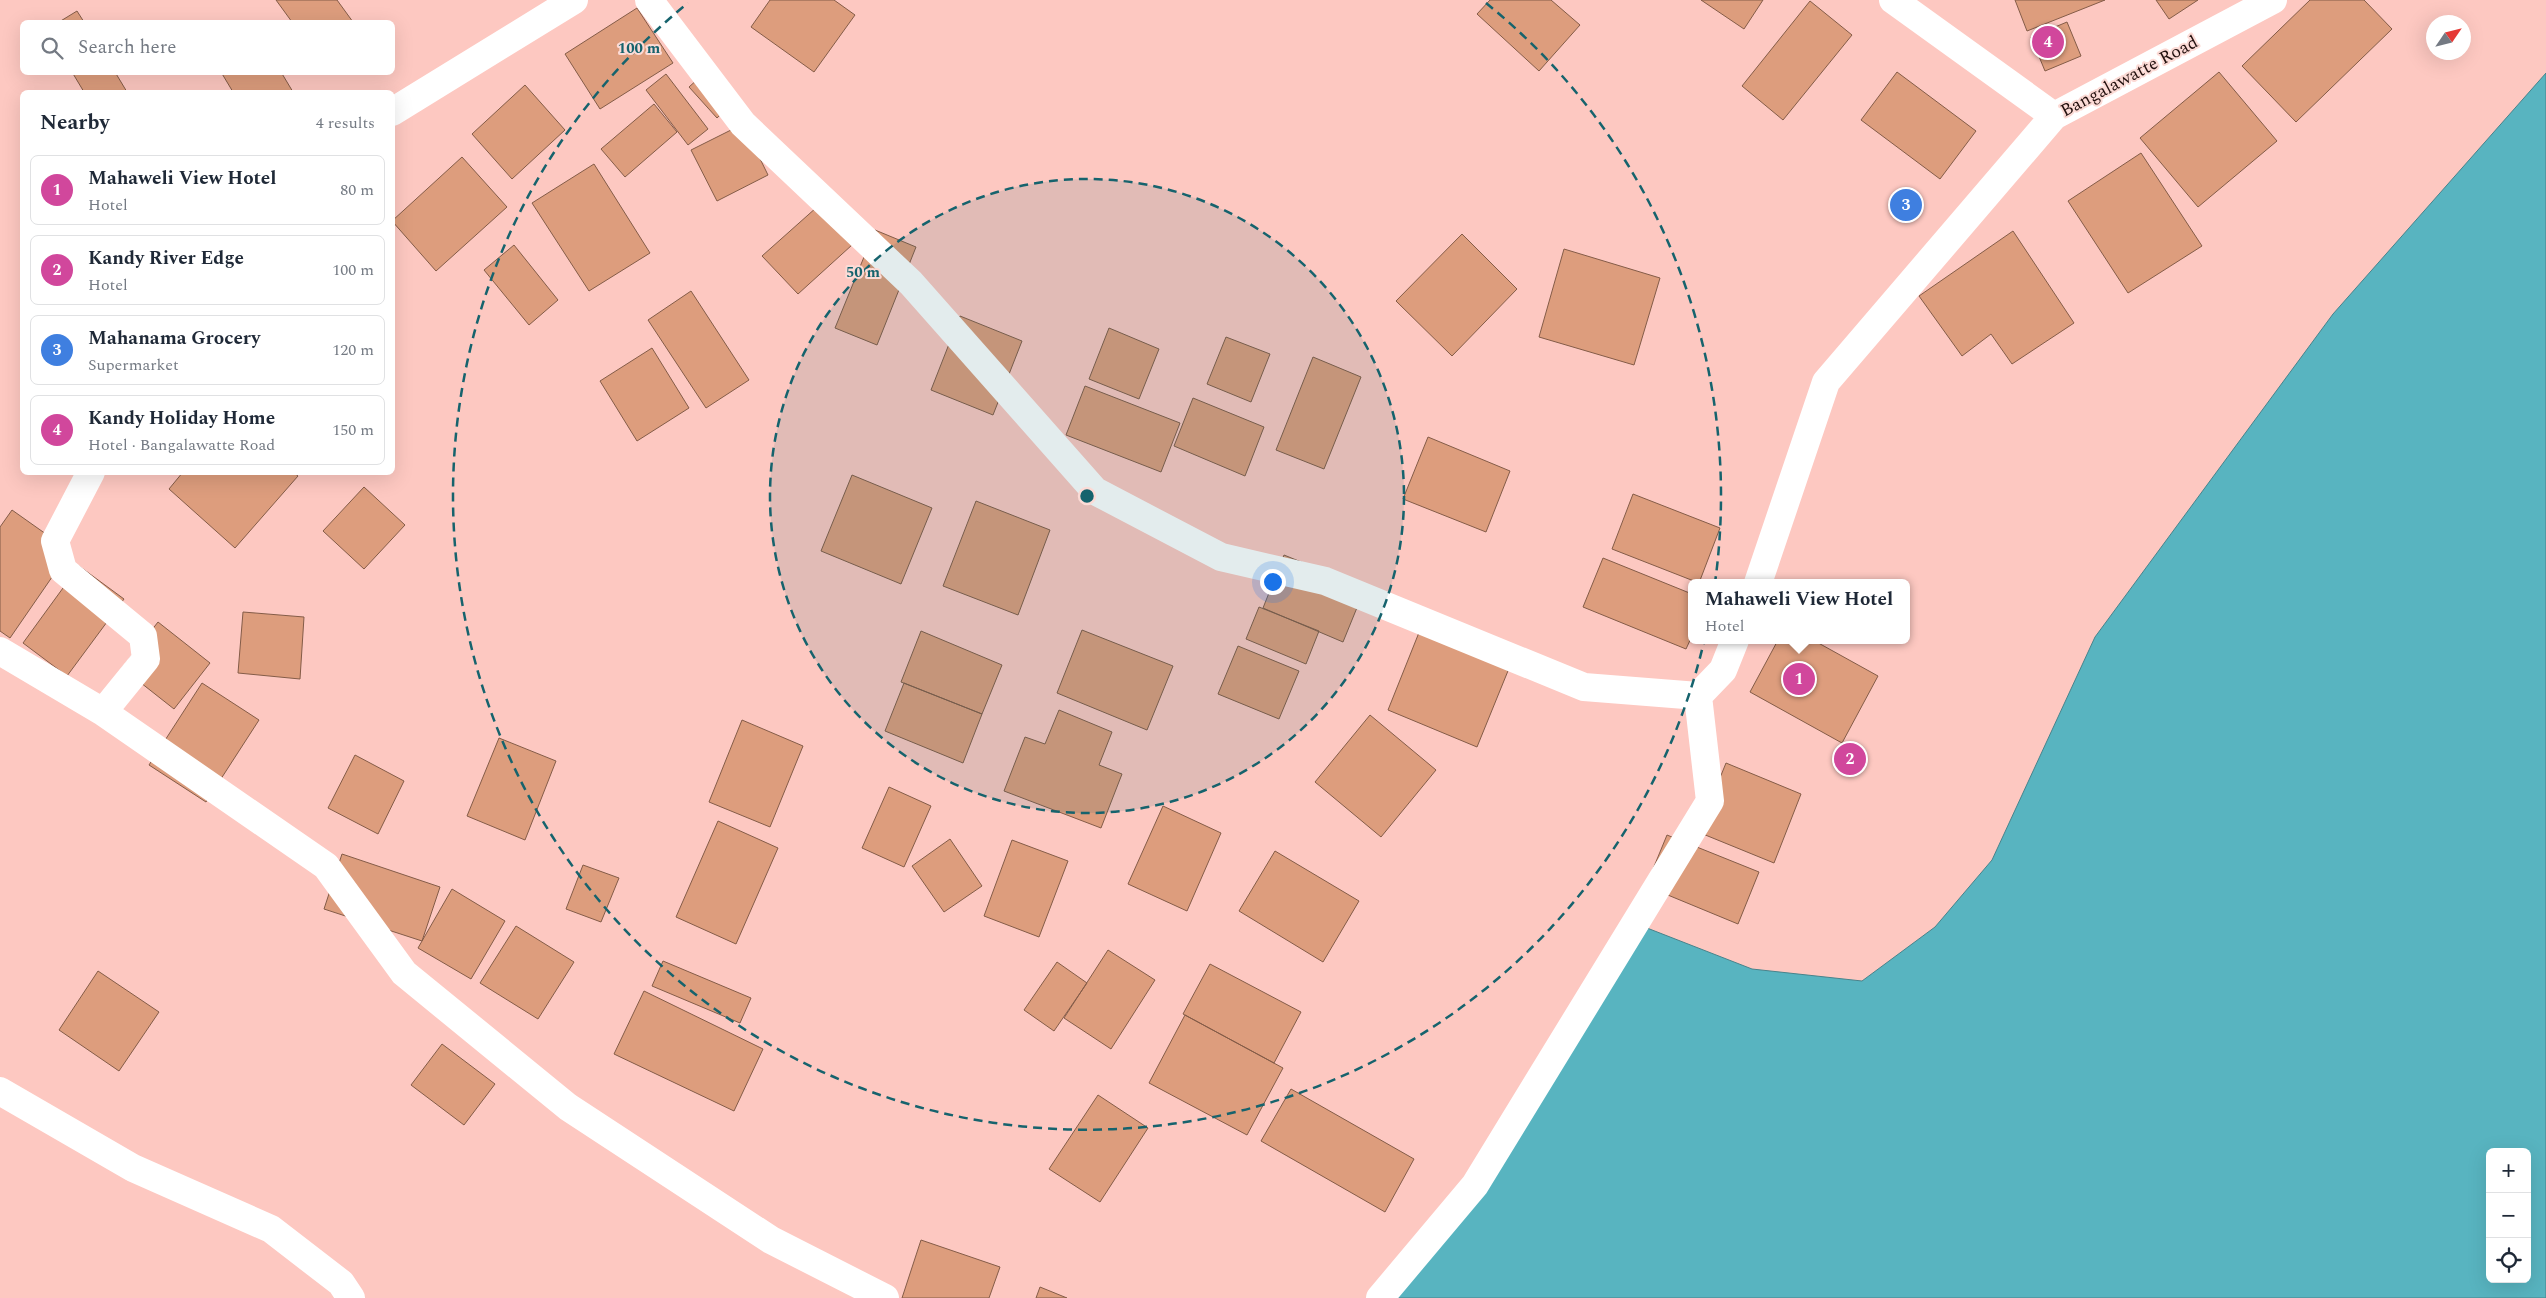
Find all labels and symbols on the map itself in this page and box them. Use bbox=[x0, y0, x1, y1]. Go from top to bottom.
north arrow bbox=[2426, 15, 2471, 60]
pin: 4 bbox=[2032, 23, 2064, 61]
street label: Bangalawatte Road bbox=[2056, 29, 2203, 124]
text: 100 m bbox=[618, 37, 661, 60]
pin: 3 bbox=[1890, 186, 1922, 224]
text: 50 m bbox=[846, 261, 881, 284]
centre of rings bbox=[1078, 487, 1096, 505]
your location bbox=[1260, 569, 1286, 595]
pin: 1 bbox=[1783, 660, 1815, 698]
pin: 2 bbox=[1834, 740, 1866, 778]

